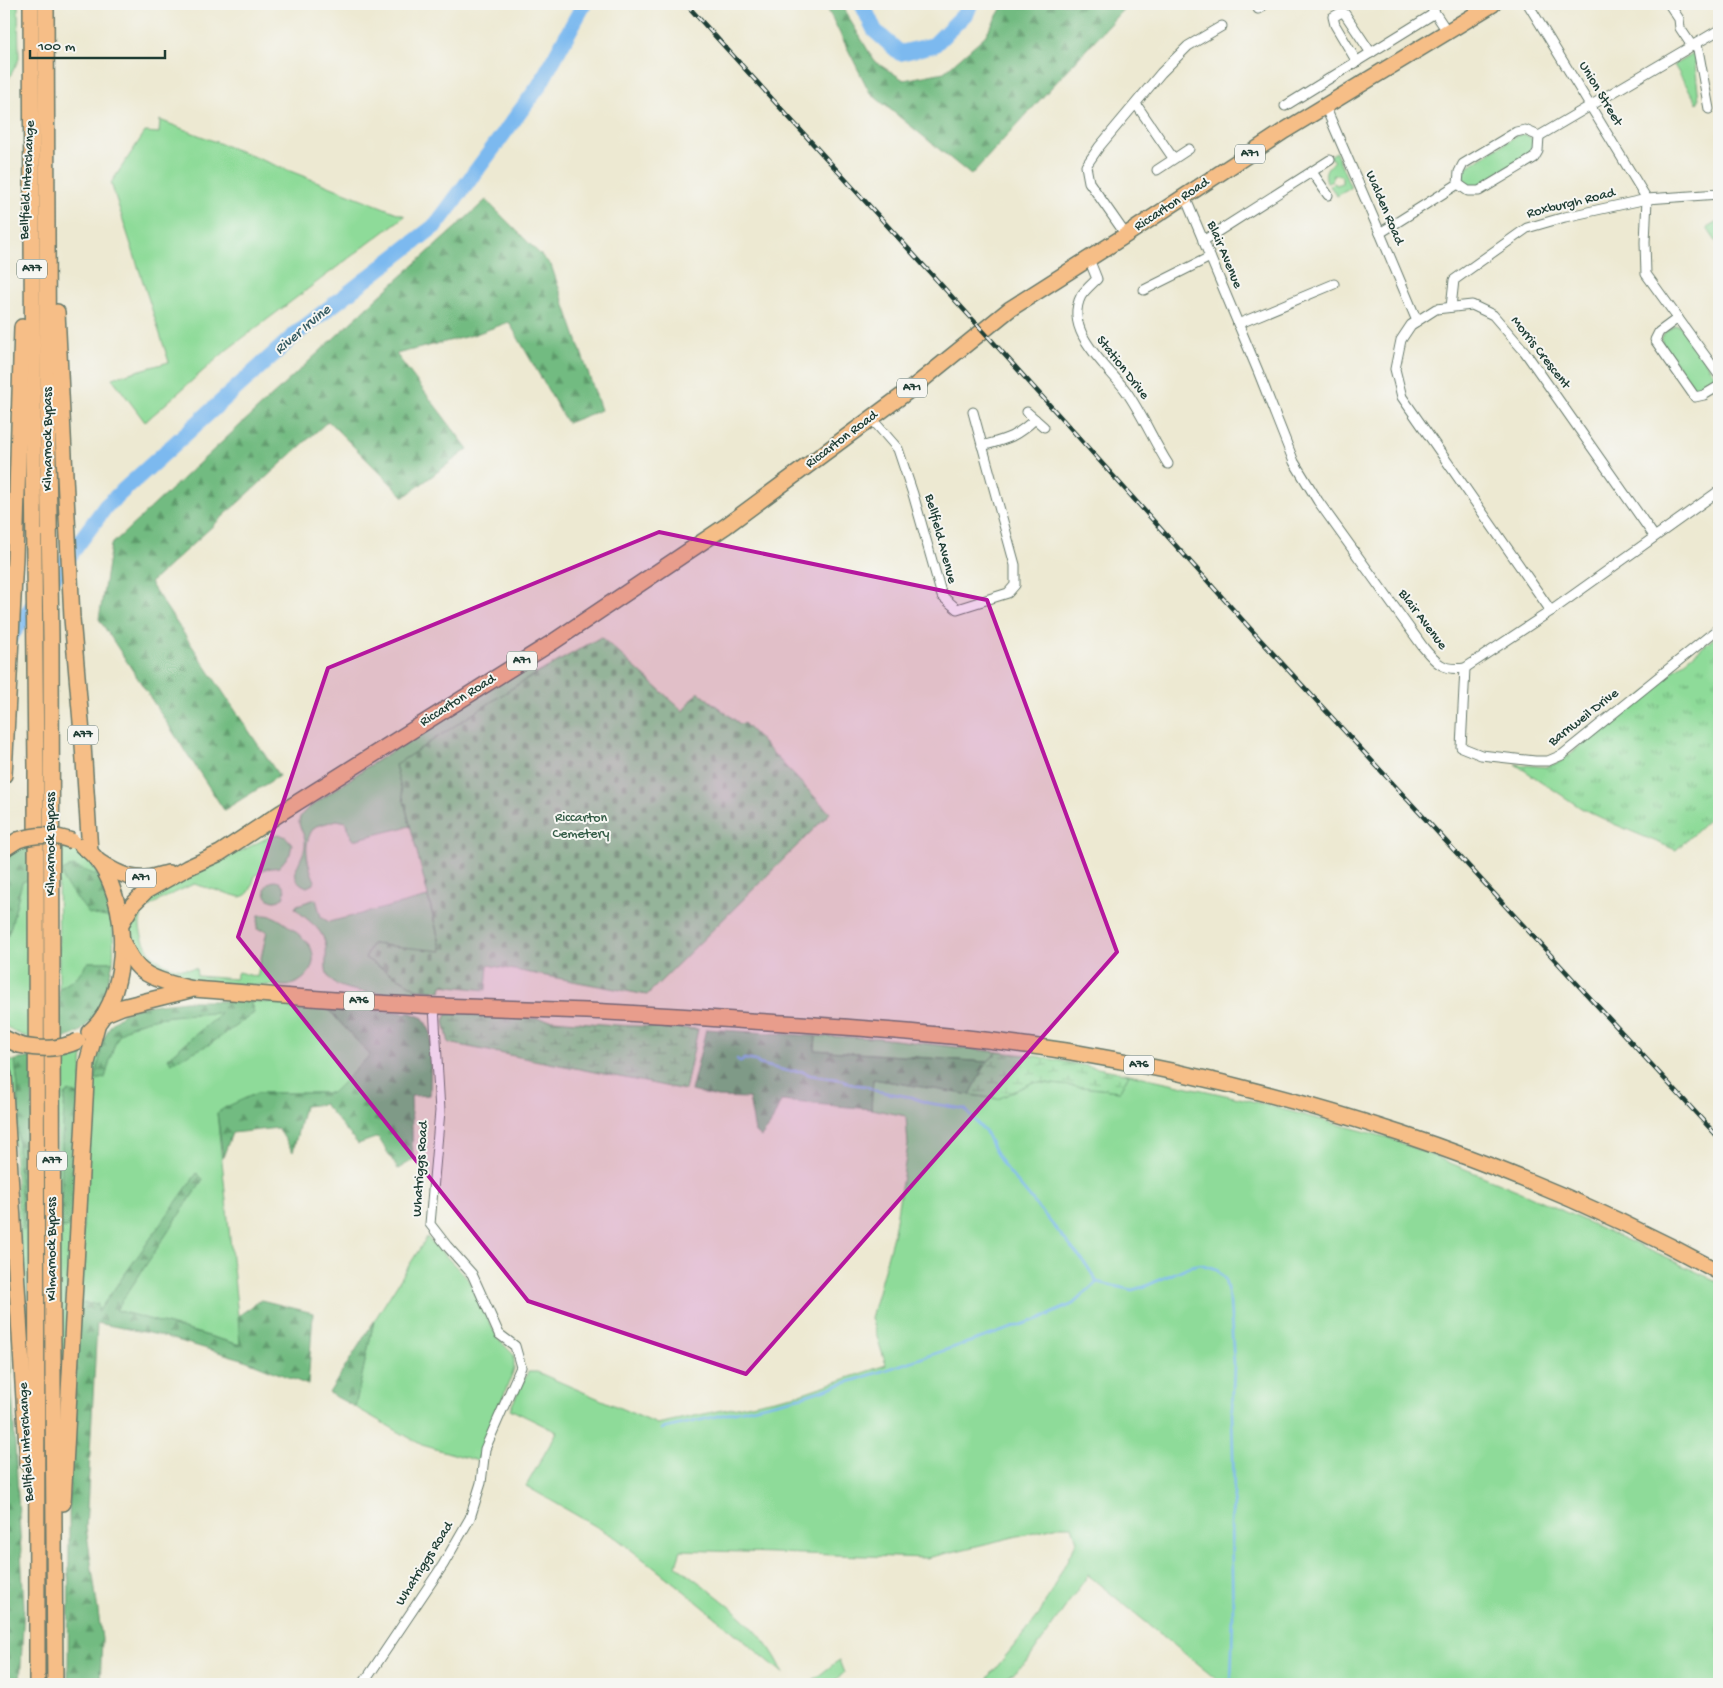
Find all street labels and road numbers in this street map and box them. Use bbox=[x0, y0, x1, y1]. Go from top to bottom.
street label: Union Street bbox=[1574, 59, 1627, 130]
street label: Bellfield Interchange bbox=[16, 119, 40, 241]
road number: A71 bbox=[1235, 144, 1265, 164]
street label: Walden Road bbox=[1361, 168, 1408, 249]
street label: Riccarton Road bbox=[1131, 173, 1214, 236]
street label: Roxburgh Road bbox=[1525, 184, 1619, 223]
street label: Blair Avenue bbox=[1202, 218, 1246, 292]
road number: A77 bbox=[17, 260, 47, 278]
street label: Morris Crescent bbox=[1506, 313, 1574, 394]
street label: Station Drive bbox=[1092, 333, 1153, 404]
road number: A71 bbox=[897, 378, 927, 398]
street label: Kilmarnock Bypass bbox=[40, 386, 57, 491]
street label: Riccarton Road bbox=[802, 406, 883, 473]
street label: Bellfield Avenue bbox=[920, 491, 960, 586]
street label: Blair Avenue bbox=[1393, 586, 1451, 654]
road number: A71 bbox=[507, 651, 537, 670]
street label: Riccarton Road bbox=[417, 670, 501, 731]
street label: Barnweil Drive bbox=[1545, 685, 1623, 751]
road number: A77 bbox=[68, 726, 98, 744]
street label: Kilmarnock Bypass bbox=[43, 791, 60, 896]
road number: A71 bbox=[126, 868, 156, 888]
road number: A76 bbox=[344, 991, 374, 1010]
road number: A76 bbox=[1124, 1056, 1154, 1074]
street label: Whatriggs Road bbox=[409, 1119, 433, 1217]
road number: A77 bbox=[37, 1152, 67, 1170]
street label: Kilmarnock Bypass bbox=[44, 1196, 61, 1301]
street label: Bellfield Interchange bbox=[15, 1381, 39, 1503]
street label: Whatriggs Road bbox=[392, 1517, 459, 1609]

